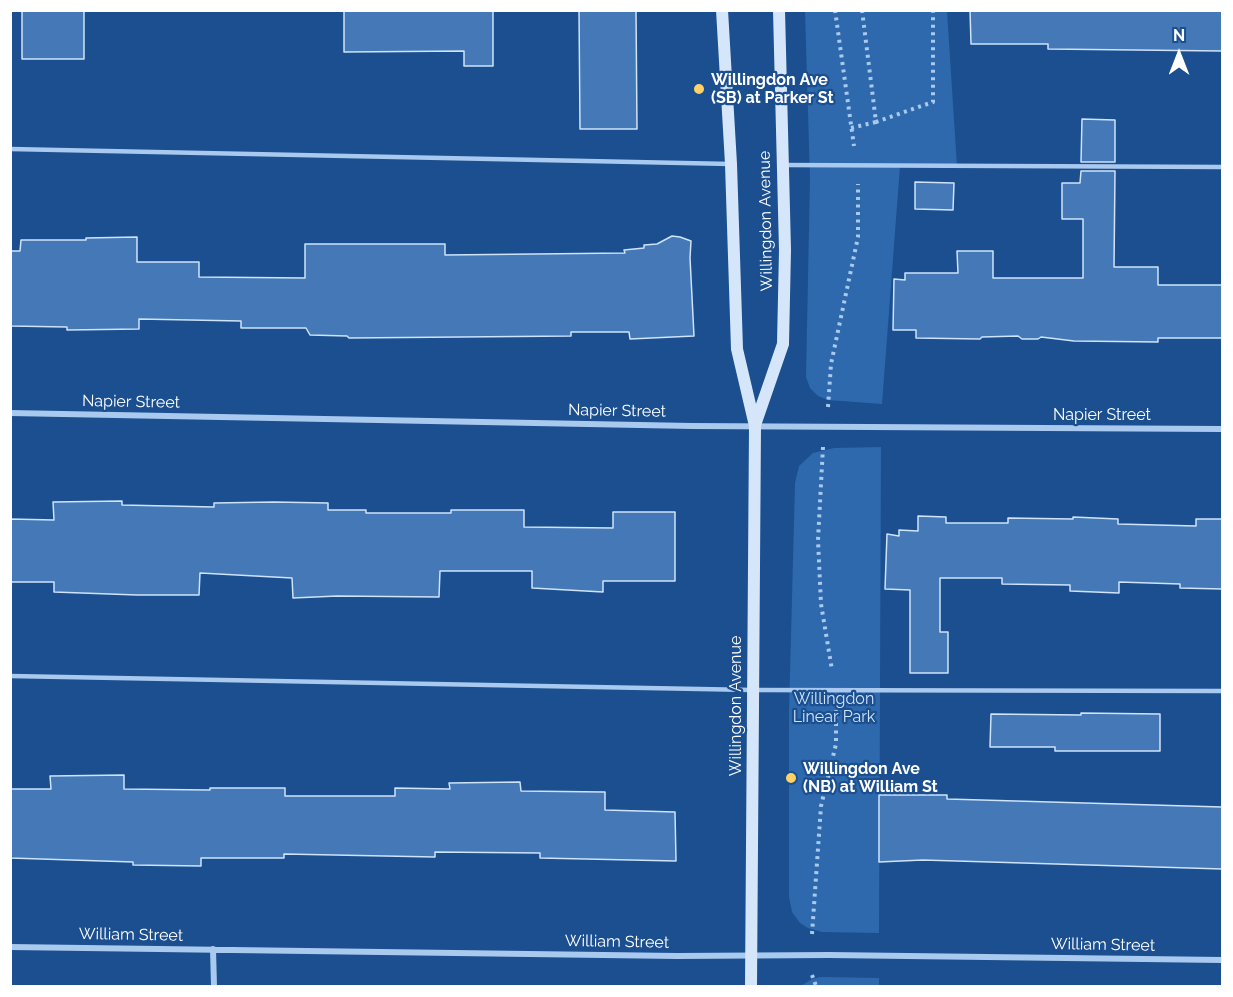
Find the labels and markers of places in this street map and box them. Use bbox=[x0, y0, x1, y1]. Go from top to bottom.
place label: Willingdon Ave (SB) at Parker St bbox=[711, 70, 834, 108]
marker: Willingdon Ave (SB) at Parker St bbox=[692, 82, 706, 96]
place label: Willingdon Ave (NB) at William St bbox=[803, 759, 938, 797]
marker: Willingdon Ave (NB) at William St bbox=[784, 771, 798, 785]

